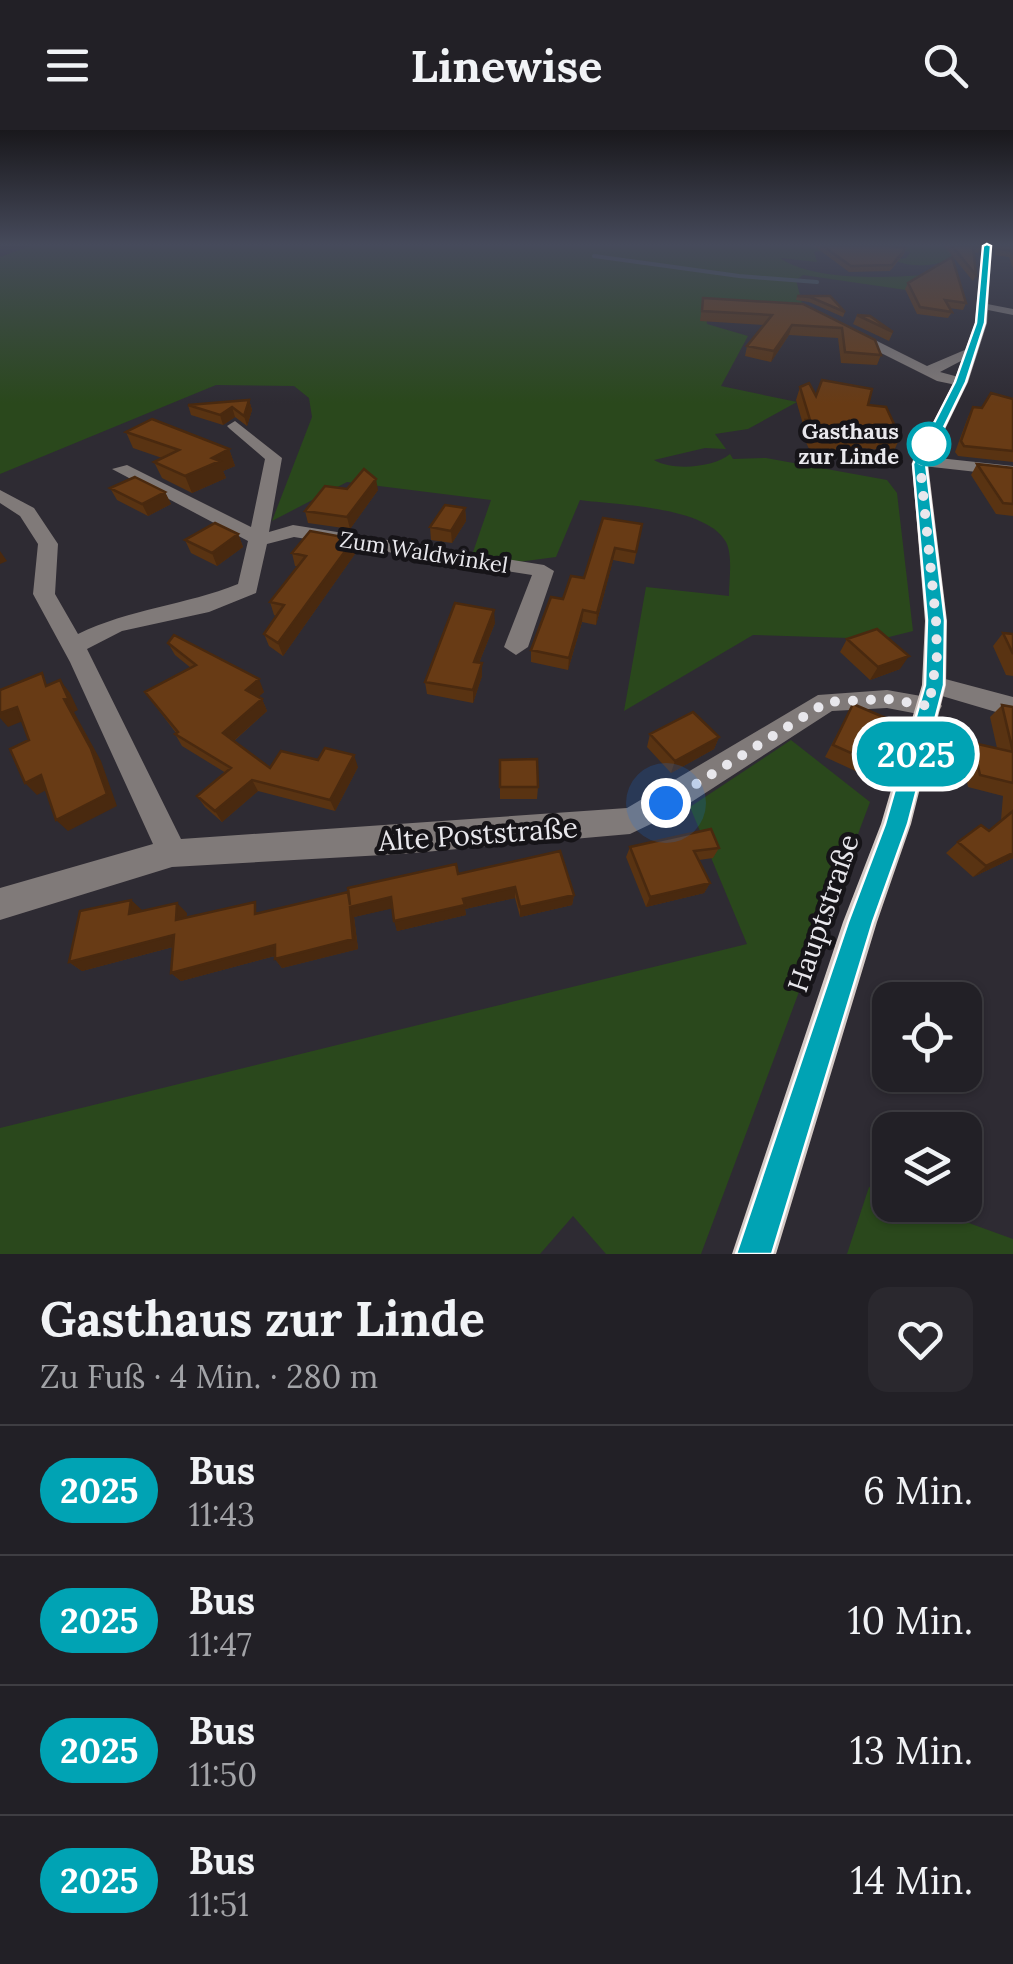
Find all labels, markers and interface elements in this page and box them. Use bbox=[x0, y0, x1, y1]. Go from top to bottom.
text: Linewise bbox=[410, 37, 603, 94]
icon: menu bbox=[40, 38, 95, 93]
icon: search bbox=[918, 38, 973, 93]
place label: Gasthaus zur Linde bbox=[798, 417, 899, 470]
marker: Gasthaus zur Linde bbox=[908, 423, 950, 465]
street label: Zum Waldwinkel bbox=[338, 525, 510, 579]
line badge: 2025 bbox=[846, 722, 986, 786]
text: 2025 bbox=[877, 732, 955, 777]
your location bbox=[641, 778, 691, 828]
street label: Alte Poststraße bbox=[376, 809, 579, 859]
street label: Hauptstraße bbox=[779, 829, 867, 997]
map controls bbox=[872, 982, 982, 1222]
button: locate bbox=[872, 982, 982, 1092]
button: layers bbox=[872, 1112, 982, 1222]
button: heart bbox=[868, 1287, 973, 1392]
text: Gasthaus zur Linde bbox=[40, 1288, 485, 1349]
text: Zu Fuß · 4 Min. · 280 m bbox=[40, 1356, 378, 1397]
text: Bus bbox=[188, 1446, 255, 1494]
text: 6 Min. bbox=[863, 1466, 973, 1514]
text: 2025 bbox=[60, 1468, 138, 1513]
text: 11:43 bbox=[188, 1494, 255, 1535]
text: Bus bbox=[188, 1576, 255, 1624]
text: 10 Min. bbox=[848, 1596, 973, 1644]
text: 2025 bbox=[60, 1598, 138, 1643]
text: 11:47 bbox=[188, 1624, 252, 1665]
text: Bus bbox=[188, 1706, 255, 1754]
text: 13 Min. bbox=[850, 1726, 973, 1774]
text: 2025 bbox=[60, 1728, 138, 1773]
text: 11:50 bbox=[188, 1754, 257, 1795]
text: Bus bbox=[188, 1836, 255, 1884]
text: 14 Min. bbox=[851, 1856, 973, 1904]
text: 2025 bbox=[60, 1858, 138, 1903]
text: 11:51 bbox=[188, 1884, 249, 1925]

